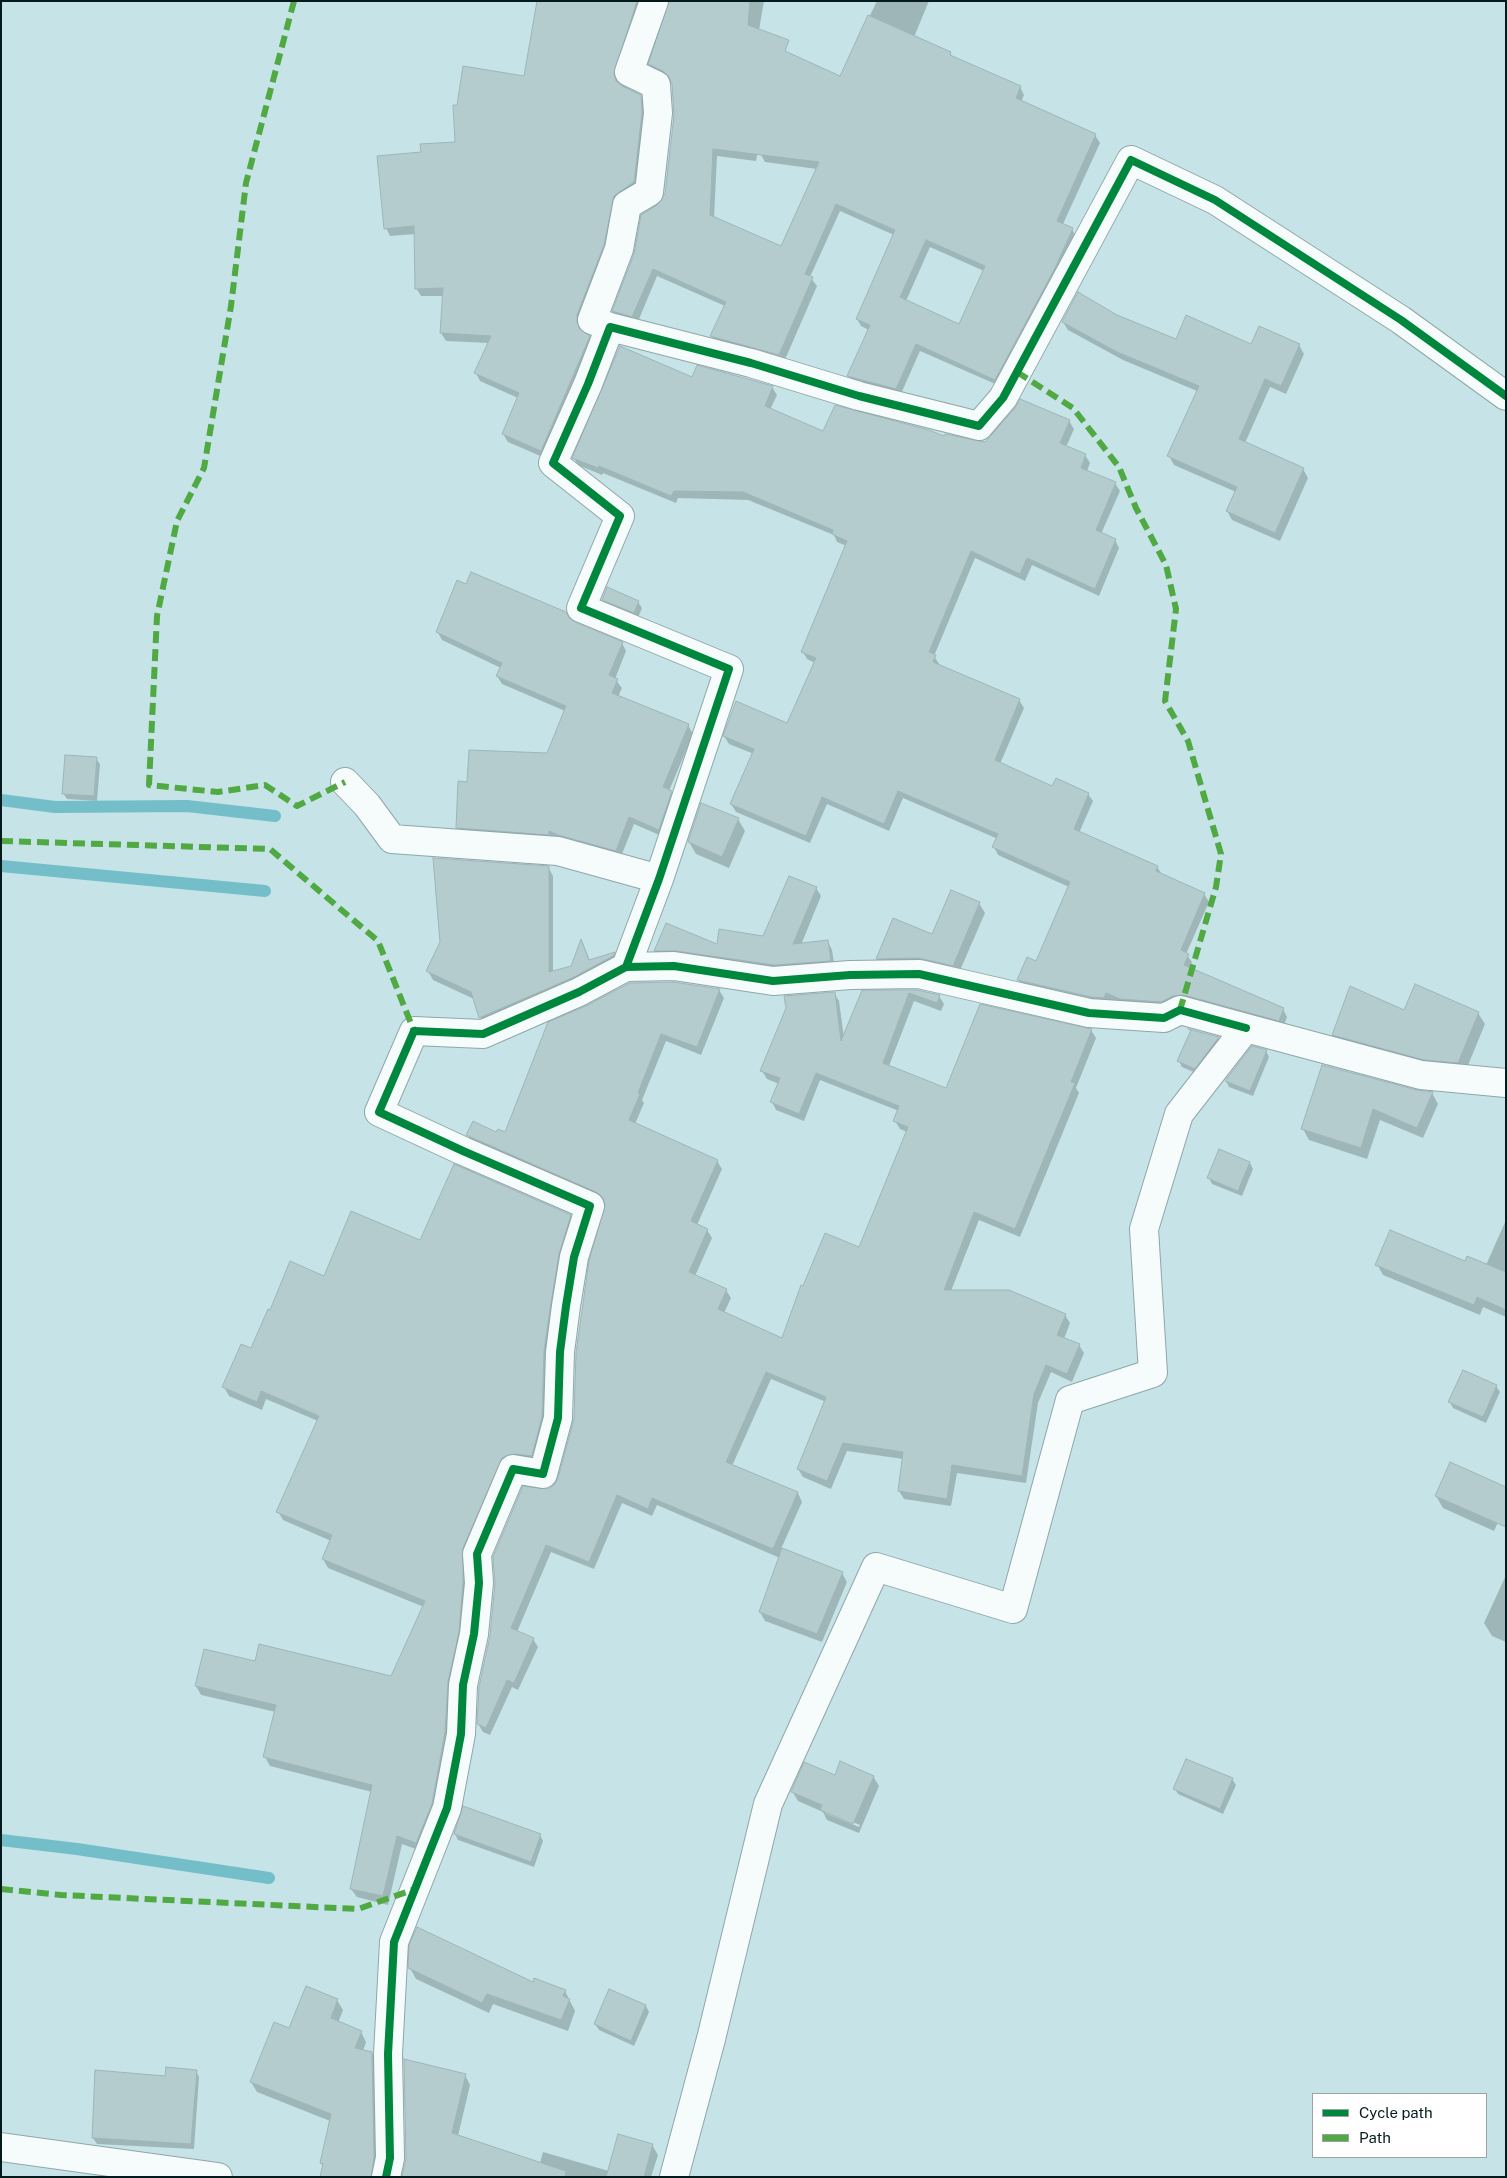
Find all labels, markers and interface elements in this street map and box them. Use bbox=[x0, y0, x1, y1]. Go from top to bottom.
legend bbox=[1312, 2093, 1487, 2158]
text: Cycle path bbox=[1359, 2104, 1433, 2121]
text: Path bbox=[1359, 2129, 1391, 2146]

